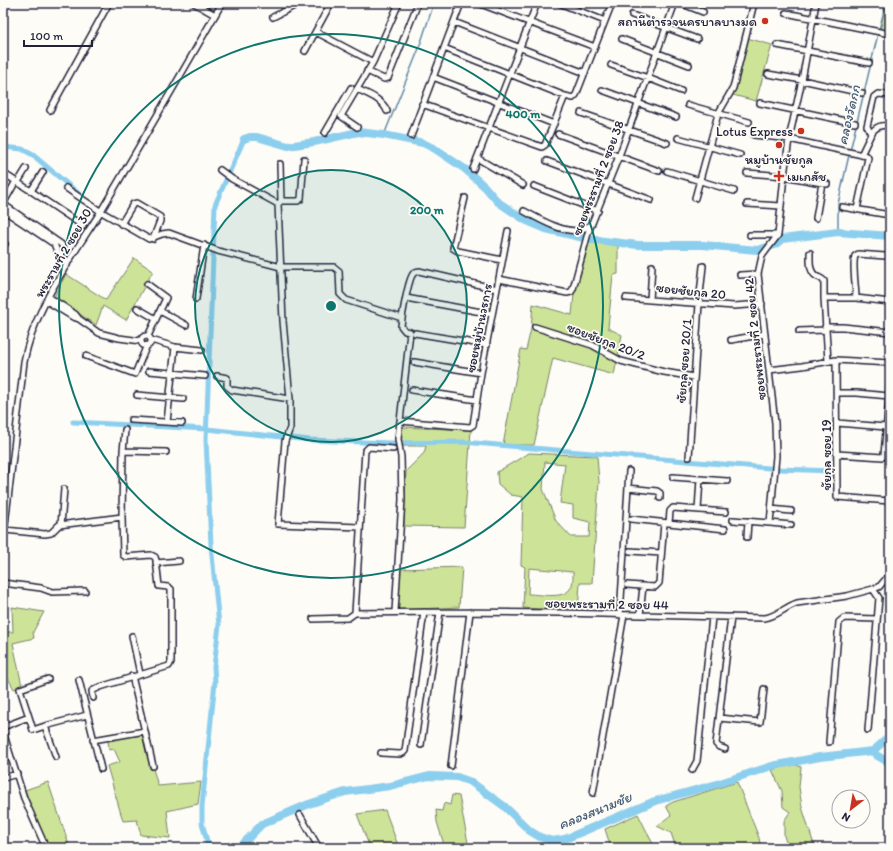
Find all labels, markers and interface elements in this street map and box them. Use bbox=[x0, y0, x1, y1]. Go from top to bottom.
place label: สถานีตำรวจนครบาลบางมด bbox=[618, 14, 757, 29]
marker: สถานีตำรวจนครบาลบางมด bbox=[760, 16, 770, 26]
scale bar bbox=[24, 22, 92, 48]
text: 100 m bbox=[30, 29, 63, 43]
water label: คลองวัดกก bbox=[834, 83, 864, 147]
text: 400 m bbox=[506, 107, 541, 121]
street label: ซอยพระรามที่ 2 ซอย 38 bbox=[568, 118, 627, 238]
place label: Lotus Express bbox=[716, 124, 793, 139]
marker: Lotus Express bbox=[796, 126, 806, 136]
marker: หมูบ้านชัยกูล bbox=[774, 140, 784, 150]
place label: หมูบ้านชัยกูล bbox=[745, 152, 813, 168]
place label: เมเภสัช bbox=[787, 169, 826, 184]
marker: เมเภสัช bbox=[774, 171, 784, 181]
text: 200 m bbox=[410, 203, 445, 217]
street label: พระรามที่ 2 ซอย 30 bbox=[30, 205, 95, 300]
street label: ซอยพระรามที่ 2 ซอย 42 bbox=[740, 277, 769, 401]
street label: ซอยชัยกูล 20 bbox=[655, 280, 727, 303]
street label: ซอยหมู่บ้านวรการ bbox=[463, 282, 496, 374]
centre of rings bbox=[324, 299, 338, 313]
street label: ชัยกูล ซอย 20/1 bbox=[674, 318, 695, 404]
street label: ซอยชัยกูล 20/2 bbox=[565, 319, 647, 364]
street label: ชัยกูล ซอย 19 bbox=[819, 419, 835, 490]
street label: ซอยพระรามที่ 2 ซอย 44 bbox=[545, 594, 669, 613]
water label: คลองสนามชัย bbox=[556, 788, 635, 833]
north arrow bbox=[831, 789, 871, 829]
text: N bbox=[840, 810, 853, 825]

